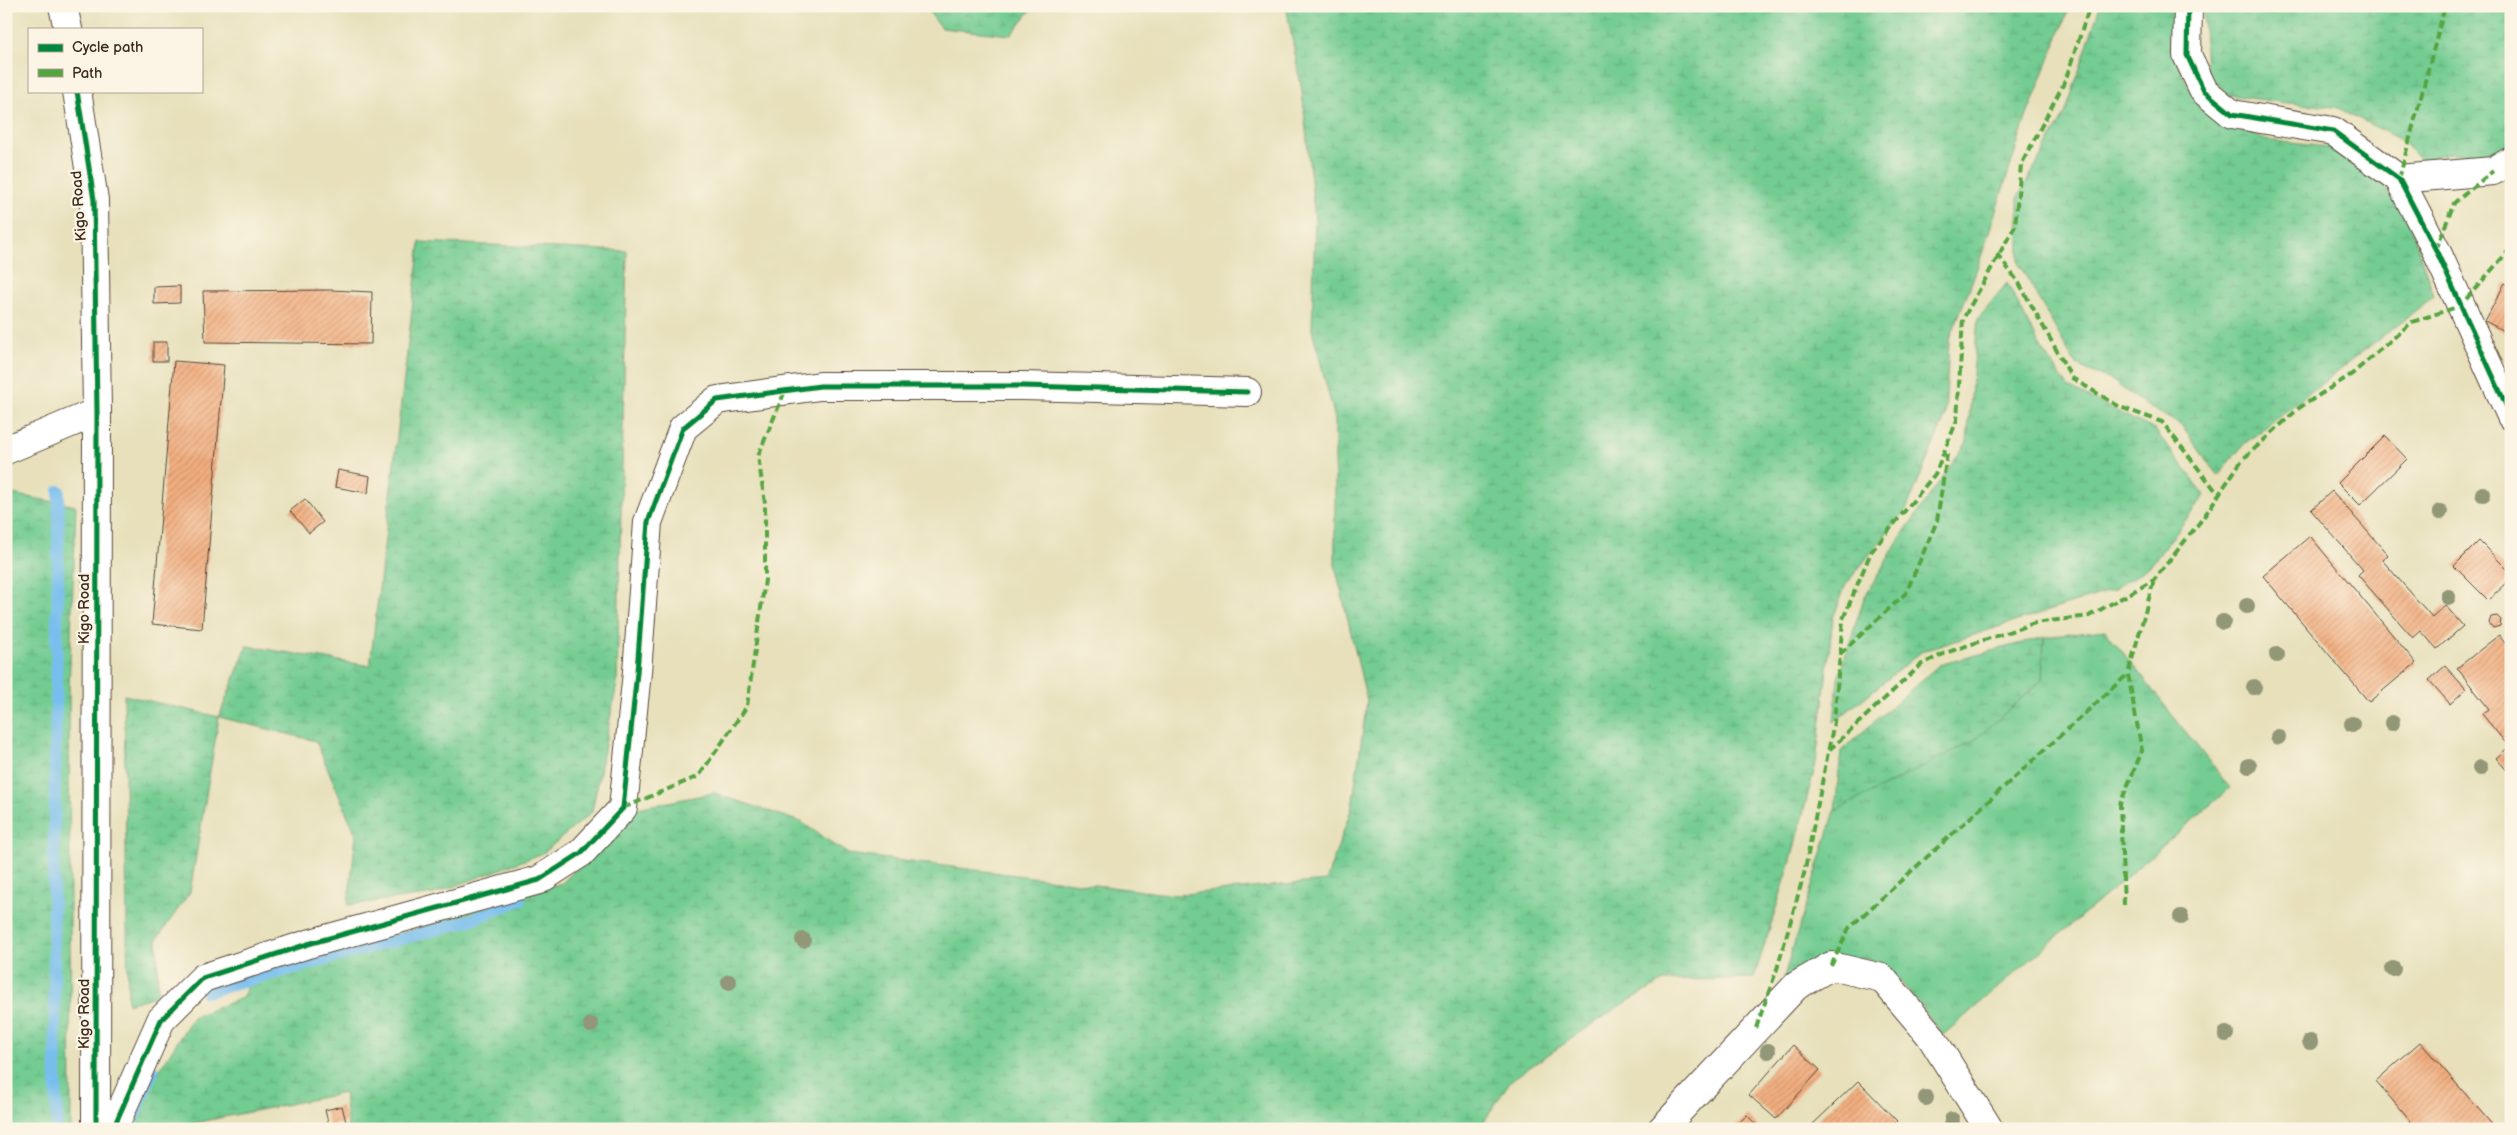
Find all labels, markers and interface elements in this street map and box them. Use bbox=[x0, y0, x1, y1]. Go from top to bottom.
legend bbox=[28, 28, 202, 92]
text: Cycle path bbox=[72, 38, 143, 57]
text: Path bbox=[72, 64, 102, 83]
street label: Kigo Road bbox=[67, 170, 91, 242]
street label: Kigo Road bbox=[75, 574, 94, 644]
street label: Kigo Road bbox=[75, 979, 94, 1049]

